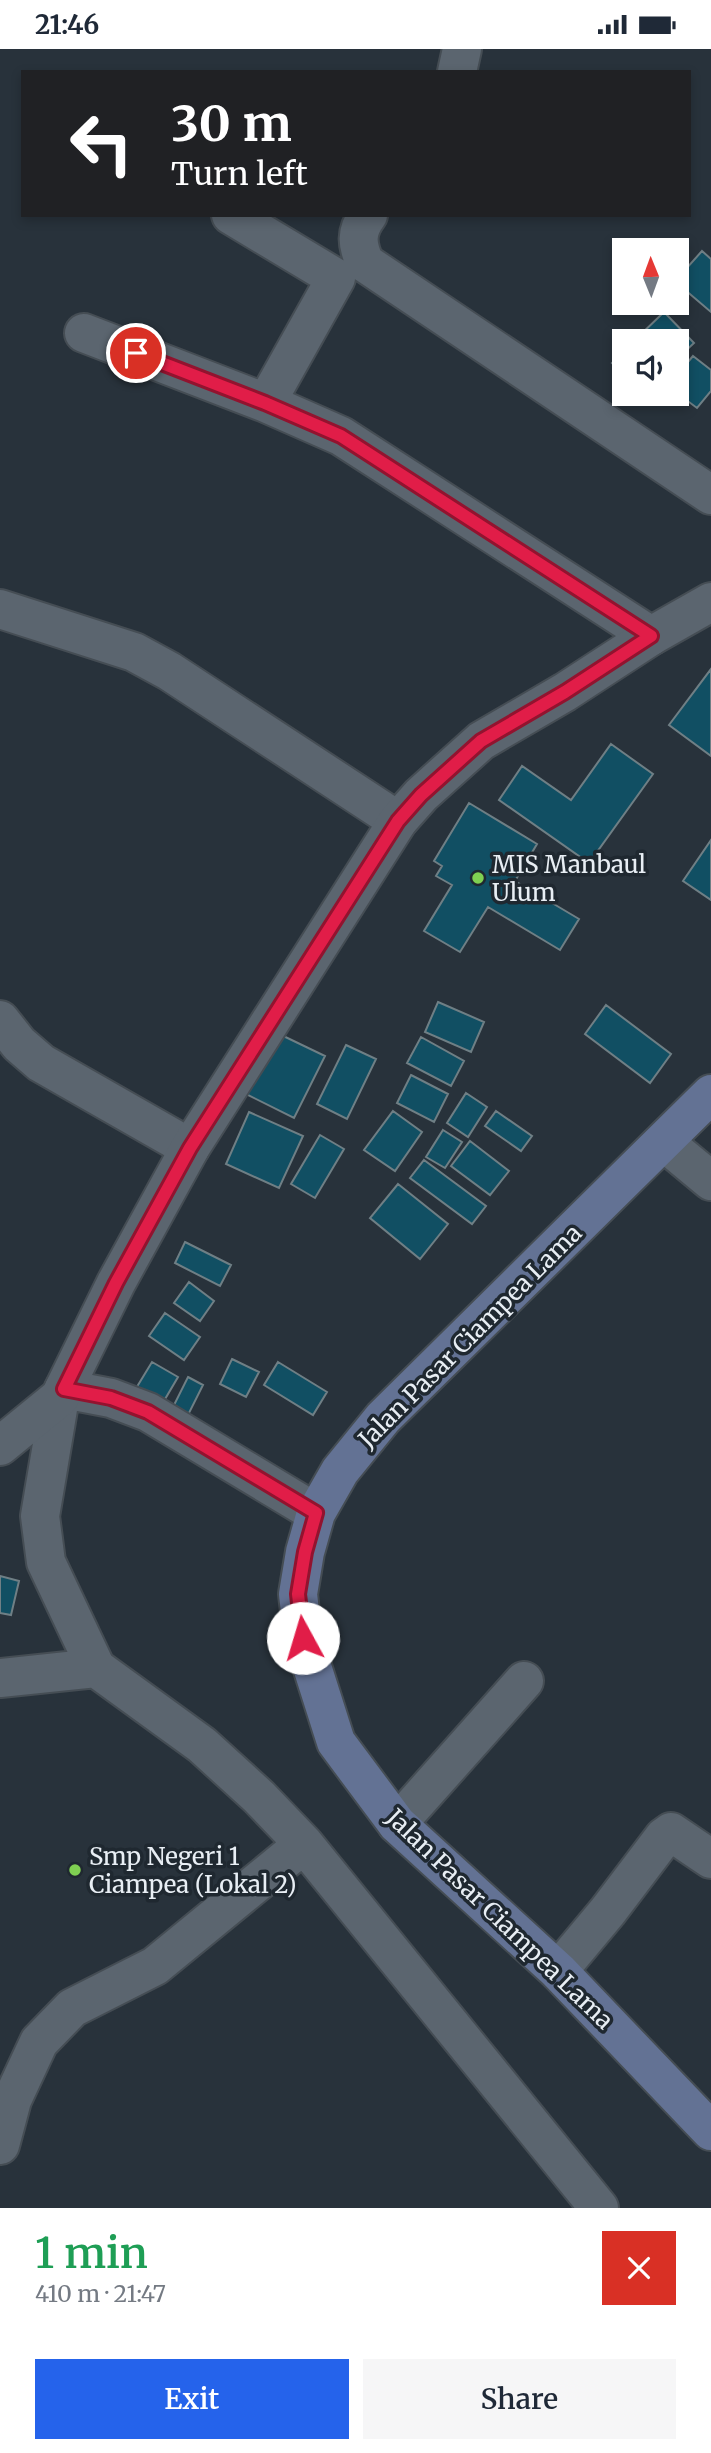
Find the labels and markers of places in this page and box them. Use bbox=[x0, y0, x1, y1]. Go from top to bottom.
pin bbox=[106, 323, 166, 383]
place label: MIS Manbaul Ulum bbox=[492, 849, 646, 908]
marker: MIS Manbaul Ulum bbox=[470, 870, 486, 886]
place label: Smp Negeri 1 Ciampea (Lokal 2) bbox=[89, 1841, 297, 1900]
marker: Smp Negeri 1 Ciampea (Lokal 2) bbox=[67, 1862, 83, 1878]

